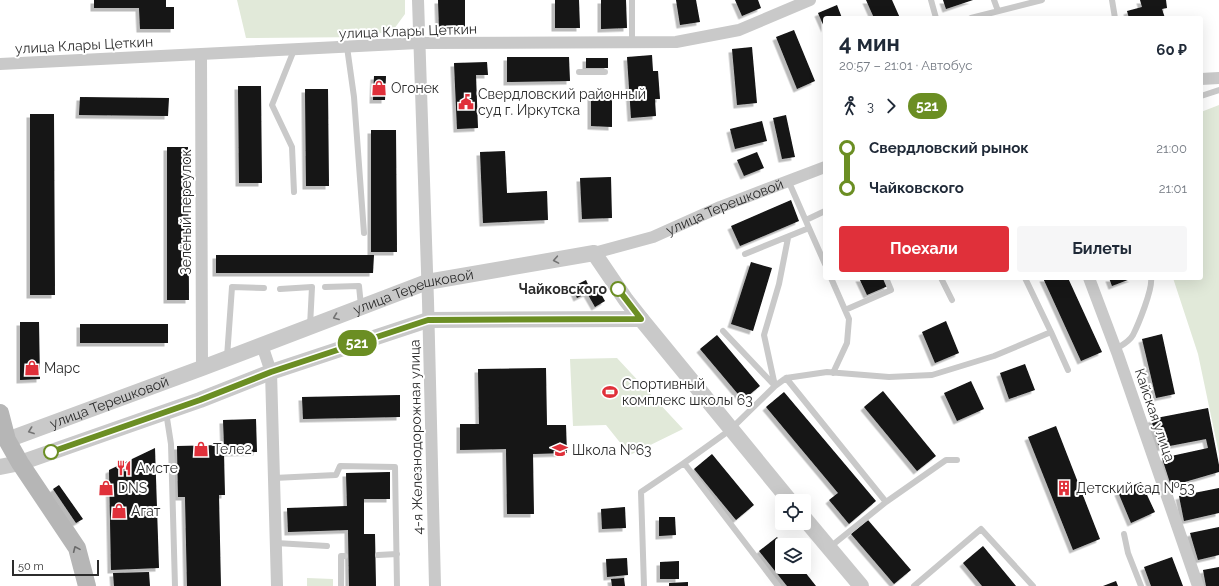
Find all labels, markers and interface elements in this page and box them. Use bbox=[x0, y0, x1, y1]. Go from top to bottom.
street label: улица Клары Цеткин bbox=[339, 21, 477, 41]
text: 4 мин bbox=[839, 30, 900, 56]
street label: улица Клары Цеткин bbox=[15, 33, 153, 57]
text: 60 ₽ bbox=[1156, 41, 1187, 59]
text: 20:57 – 21:01 · Автобус bbox=[839, 58, 972, 73]
shop icon: Огонек bbox=[370, 79, 388, 97]
place label: Огонек bbox=[391, 80, 439, 96]
place label: Свердловский районный суд г. Иркутска bbox=[478, 86, 646, 118]
public building icon: Свердловский районный суд г. Иркутска bbox=[457, 93, 475, 111]
icon: walk bbox=[839, 95, 861, 117]
icon: forward bbox=[880, 95, 902, 117]
text: 521 bbox=[916, 98, 939, 114]
text: 3 bbox=[867, 99, 874, 114]
text: Свердловский рынок bbox=[869, 139, 1029, 157]
text: 21:00 bbox=[1156, 141, 1187, 156]
street label: Зелёный переулок bbox=[178, 149, 194, 275]
street label: улица Терешковой bbox=[664, 176, 786, 238]
text: Чайковского bbox=[869, 179, 964, 197]
text: 21:01 bbox=[1159, 181, 1187, 196]
button: Поехали bbox=[839, 226, 1009, 272]
button: Билеты bbox=[1017, 226, 1187, 272]
one-way arrow bbox=[553, 255, 559, 263]
street label: улица Терешковой bbox=[351, 266, 475, 317]
place label: Чайковского bbox=[518, 281, 608, 297]
marker: Чайковского bbox=[610, 281, 626, 297]
one-way arrow bbox=[333, 312, 340, 320]
line badge: 521 bbox=[334, 330, 380, 356]
text: 521 bbox=[346, 335, 368, 351]
street label: 4-я Железнодорожная улица bbox=[406, 339, 426, 535]
shop icon: Марс bbox=[23, 359, 41, 377]
place label: Марс bbox=[44, 360, 80, 376]
street label: Кайская улица bbox=[1132, 366, 1178, 464]
street label: улица Терешковой bbox=[48, 373, 171, 431]
place label: Спортивный комплекс школы 63 bbox=[622, 376, 753, 408]
sports icon: Спортивный комплекс школы 63 bbox=[601, 383, 619, 401]
one-way arrow bbox=[27, 426, 34, 435]
shop icon: Теле2 bbox=[192, 440, 210, 458]
place label: Теле2 bbox=[213, 441, 252, 457]
school or university icon: Школа №63 bbox=[551, 441, 569, 459]
place label: Школа №63 bbox=[572, 442, 652, 458]
unlabelled marker bbox=[43, 444, 59, 460]
restaurant icon: Амсте bbox=[115, 459, 133, 477]
place label: Амсте bbox=[136, 460, 178, 476]
shop icon: DNS bbox=[97, 479, 115, 497]
building icon: Детский сад №53 bbox=[1055, 479, 1073, 497]
place label: DNS bbox=[118, 480, 148, 496]
place label: Детский сад №53 bbox=[1076, 480, 1195, 496]
map controls bbox=[775, 494, 811, 574]
button: locate bbox=[775, 494, 811, 530]
shop icon: Агат bbox=[110, 502, 128, 520]
place label: Агат bbox=[131, 503, 161, 519]
button: layers bbox=[775, 538, 811, 574]
one-way arrow bbox=[73, 545, 81, 552]
scale bar bbox=[12, 558, 99, 577]
text: 50 m bbox=[18, 560, 44, 573]

